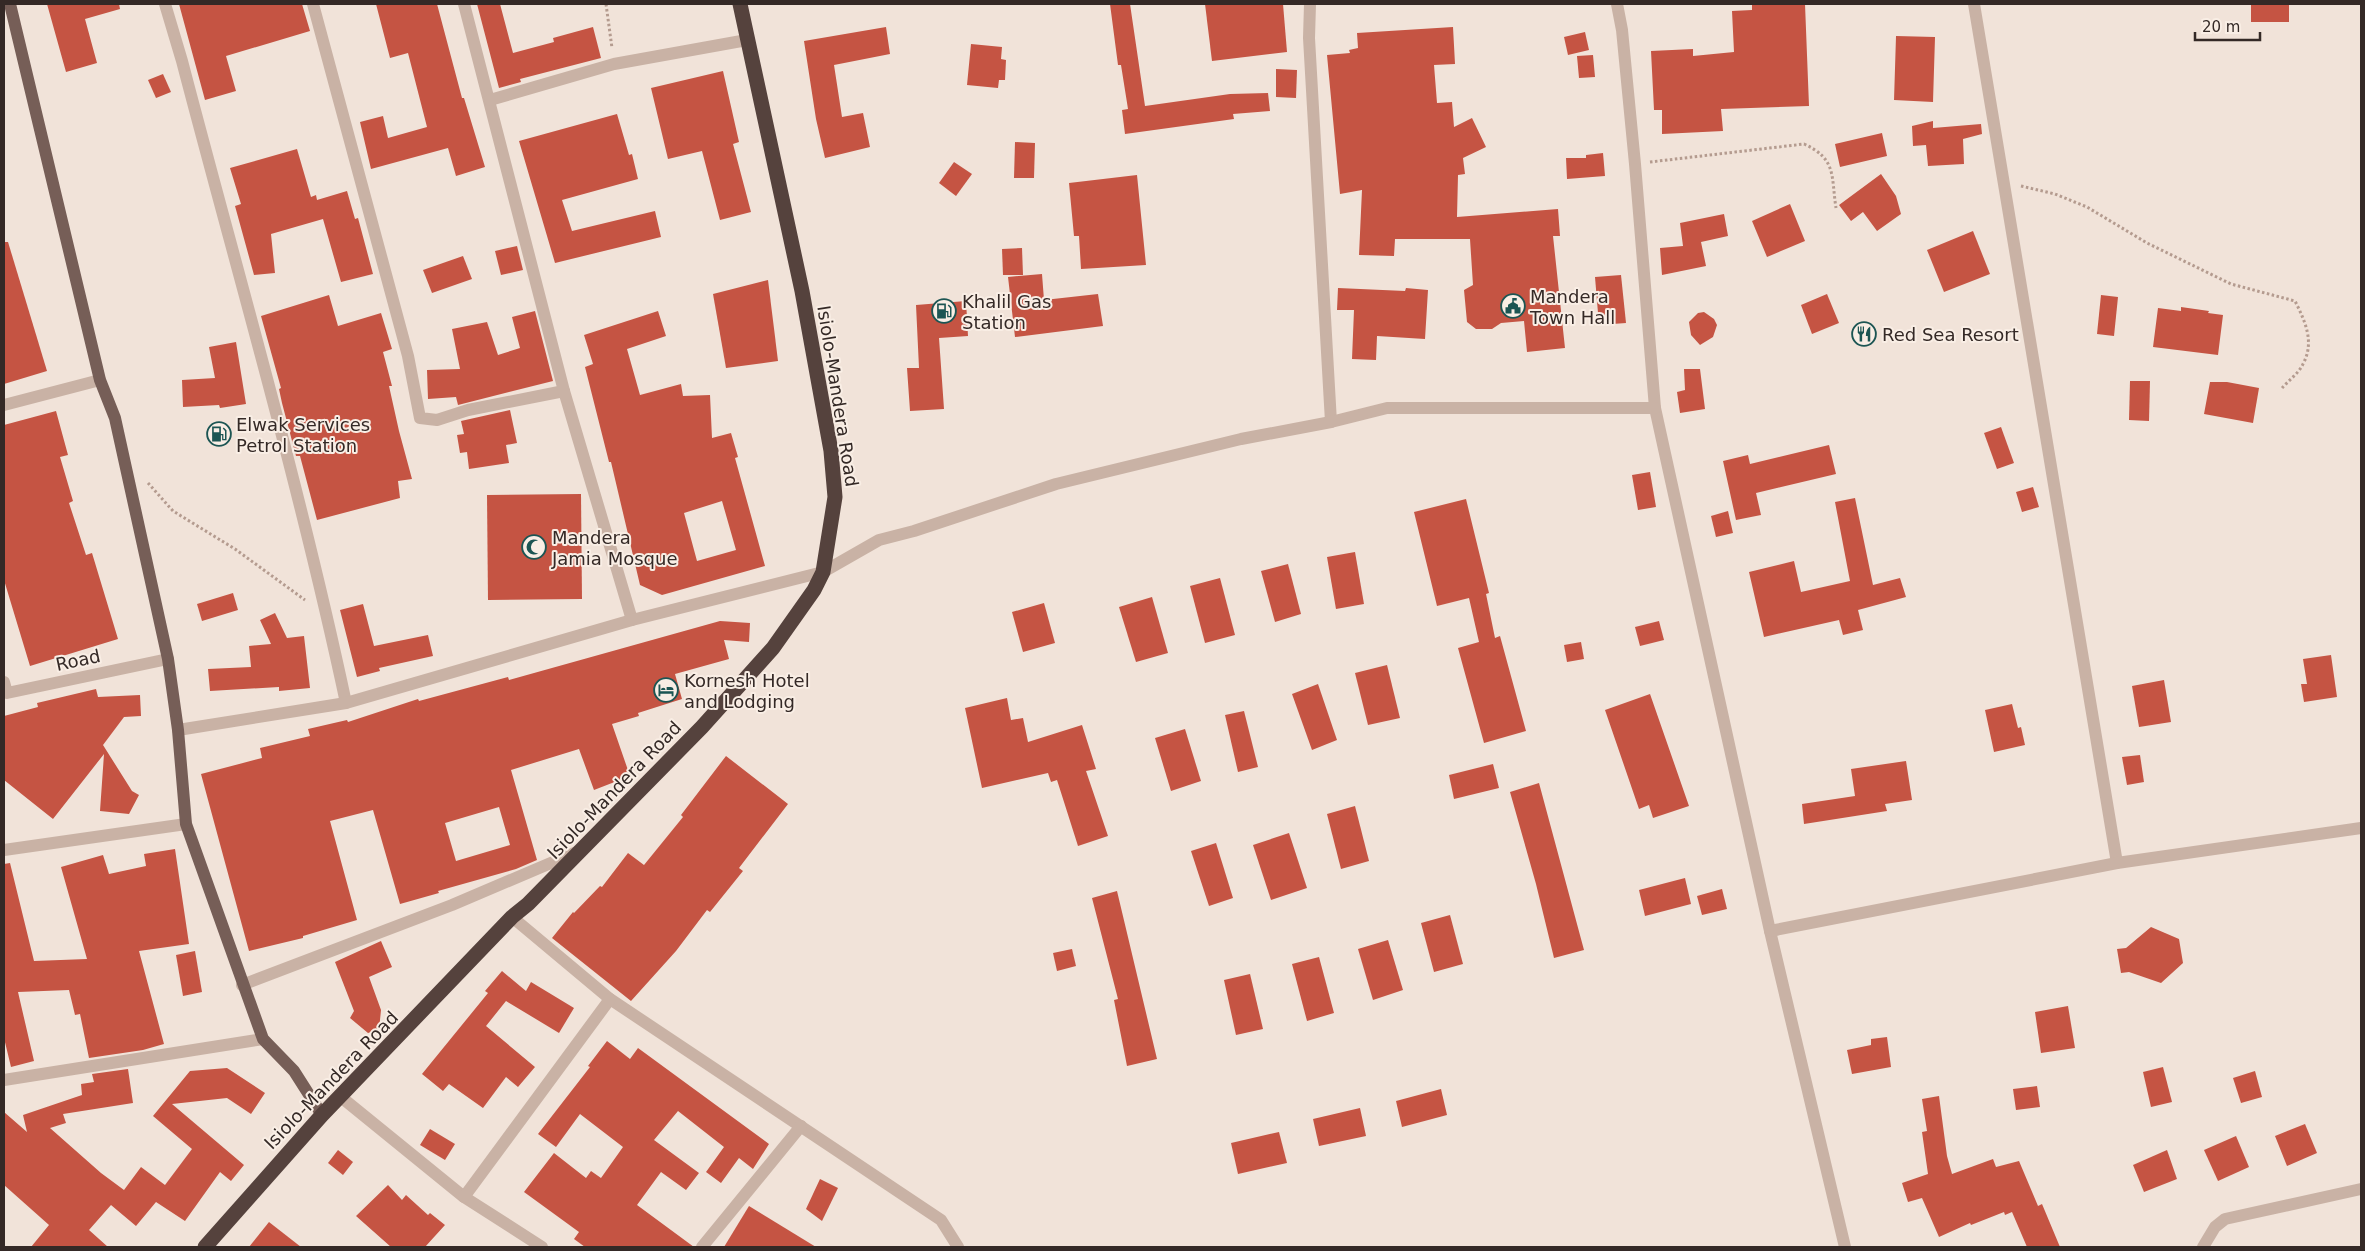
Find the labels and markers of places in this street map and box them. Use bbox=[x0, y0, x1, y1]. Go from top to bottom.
place label: Mandera Town Hall bbox=[1529, 286, 1615, 328]
place label: Khalil Gas Station bbox=[962, 291, 1051, 333]
public building icon: Mandera Town Hall bbox=[1500, 293, 1526, 319]
fuel station icon: Khalil Gas Station bbox=[931, 298, 957, 324]
restaurant icon: Red Sea Resort bbox=[1851, 321, 1877, 347]
place label: Red Sea Resort bbox=[1882, 324, 2019, 345]
place label: Elwak Services Petrol Station bbox=[236, 414, 370, 456]
fuel station icon: Elwak Services Petrol Station bbox=[206, 421, 232, 447]
place label: Mandera Jamia Mosque bbox=[551, 527, 677, 569]
mosque icon: Mandera Jamia Mosque bbox=[521, 534, 547, 560]
place label: Kornesh Hotel and Lodging bbox=[684, 670, 810, 712]
hotel icon: Kornesh Hotel and Lodging bbox=[653, 677, 679, 703]

